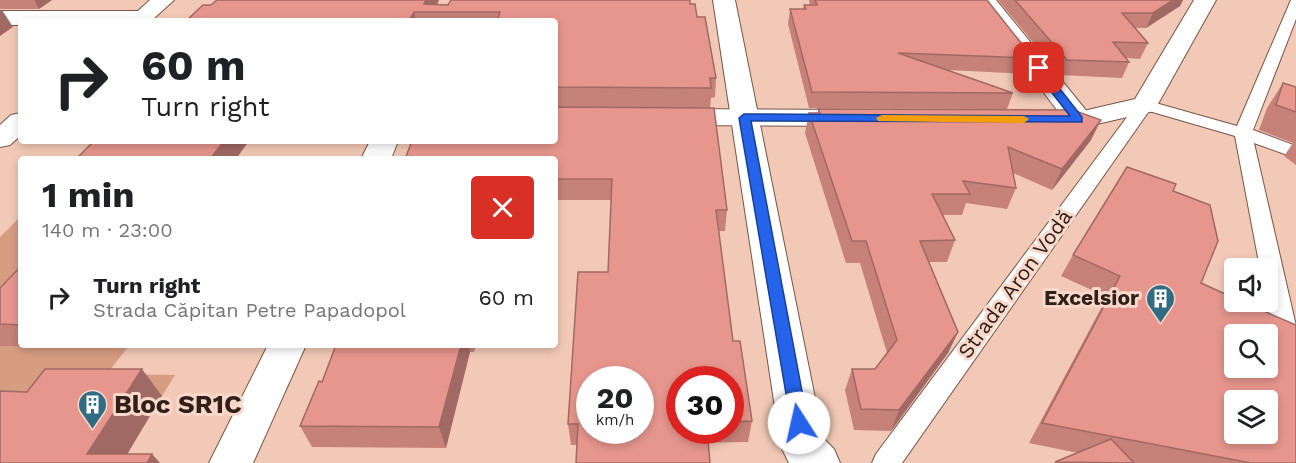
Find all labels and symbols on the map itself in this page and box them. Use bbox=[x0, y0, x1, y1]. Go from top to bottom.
pin bbox=[1013, 42, 1064, 93]
street label: Strada Aron Vodă bbox=[952, 204, 1077, 363]
building icon: Excelsior bbox=[1144, 282, 1176, 324]
place label: Excelsior bbox=[1044, 285, 1139, 310]
speed limit sign: 30 bbox=[666, 366, 744, 444]
building icon: Bloc SR1C bbox=[77, 388, 109, 430]
place label: Bloc SR1C bbox=[114, 389, 242, 419]
position arrow bbox=[767, 391, 831, 455]

